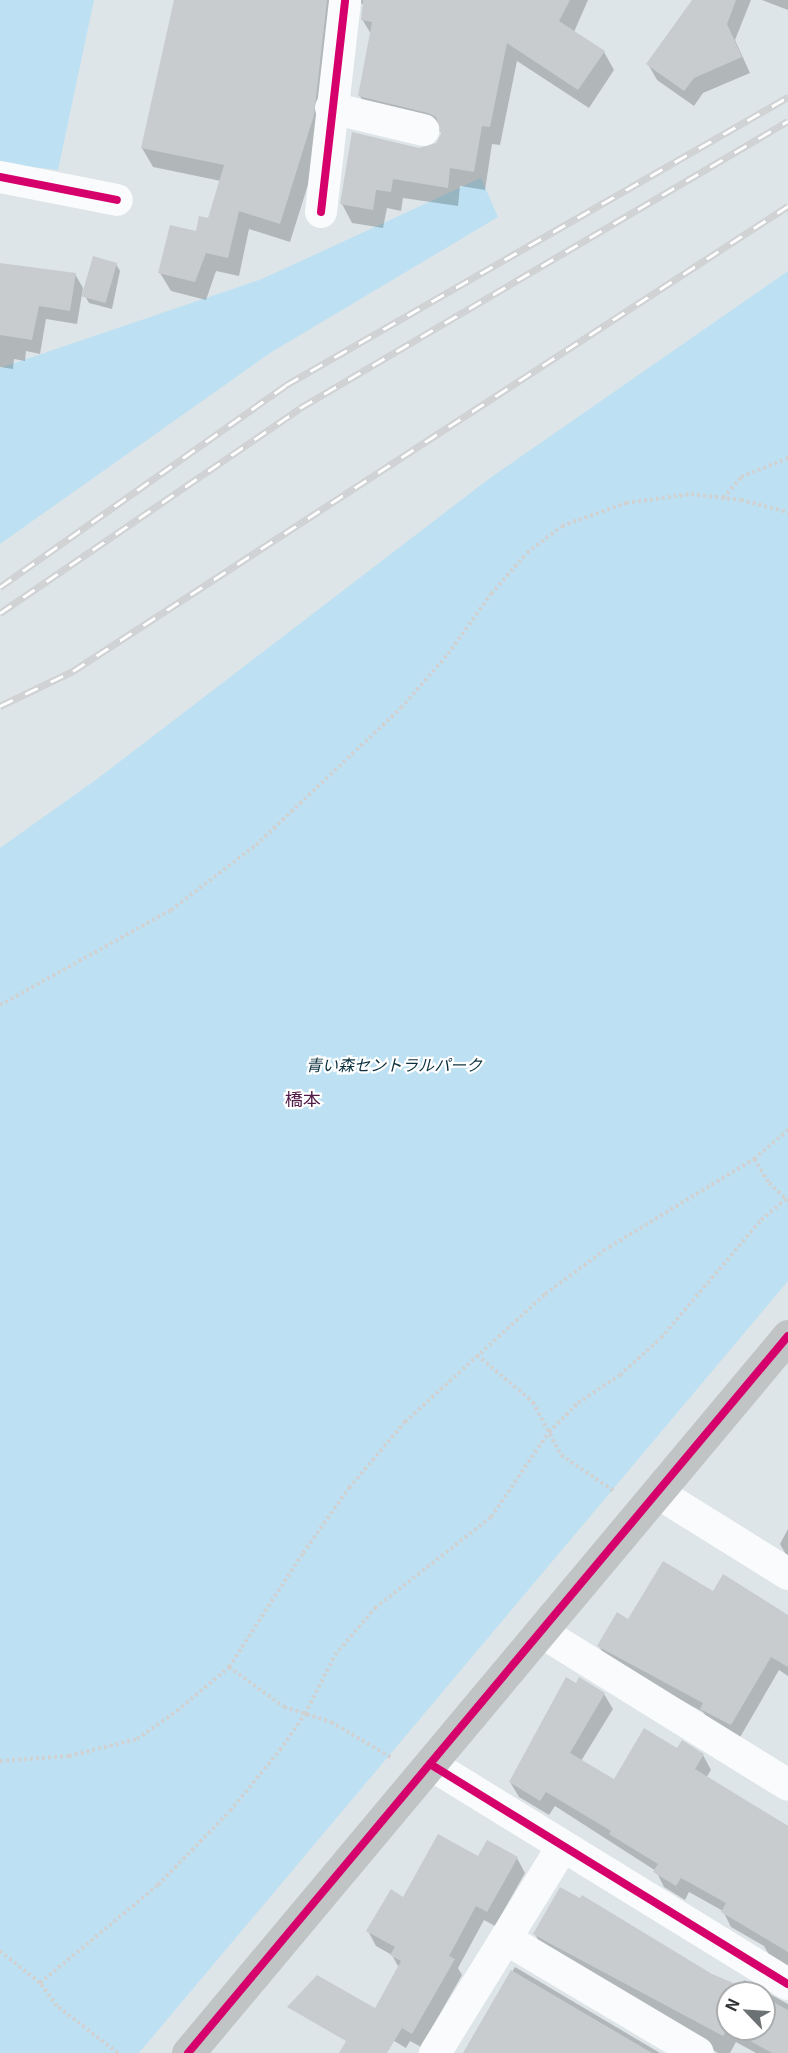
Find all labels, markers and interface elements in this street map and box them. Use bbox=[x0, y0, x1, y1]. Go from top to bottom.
park label: 青い森セントラルパーク bbox=[306, 1054, 482, 1074]
district label: 橋本 bbox=[285, 1087, 321, 1109]
north arrow bbox=[716, 1981, 776, 2041]
text: N bbox=[718, 1994, 745, 2015]

